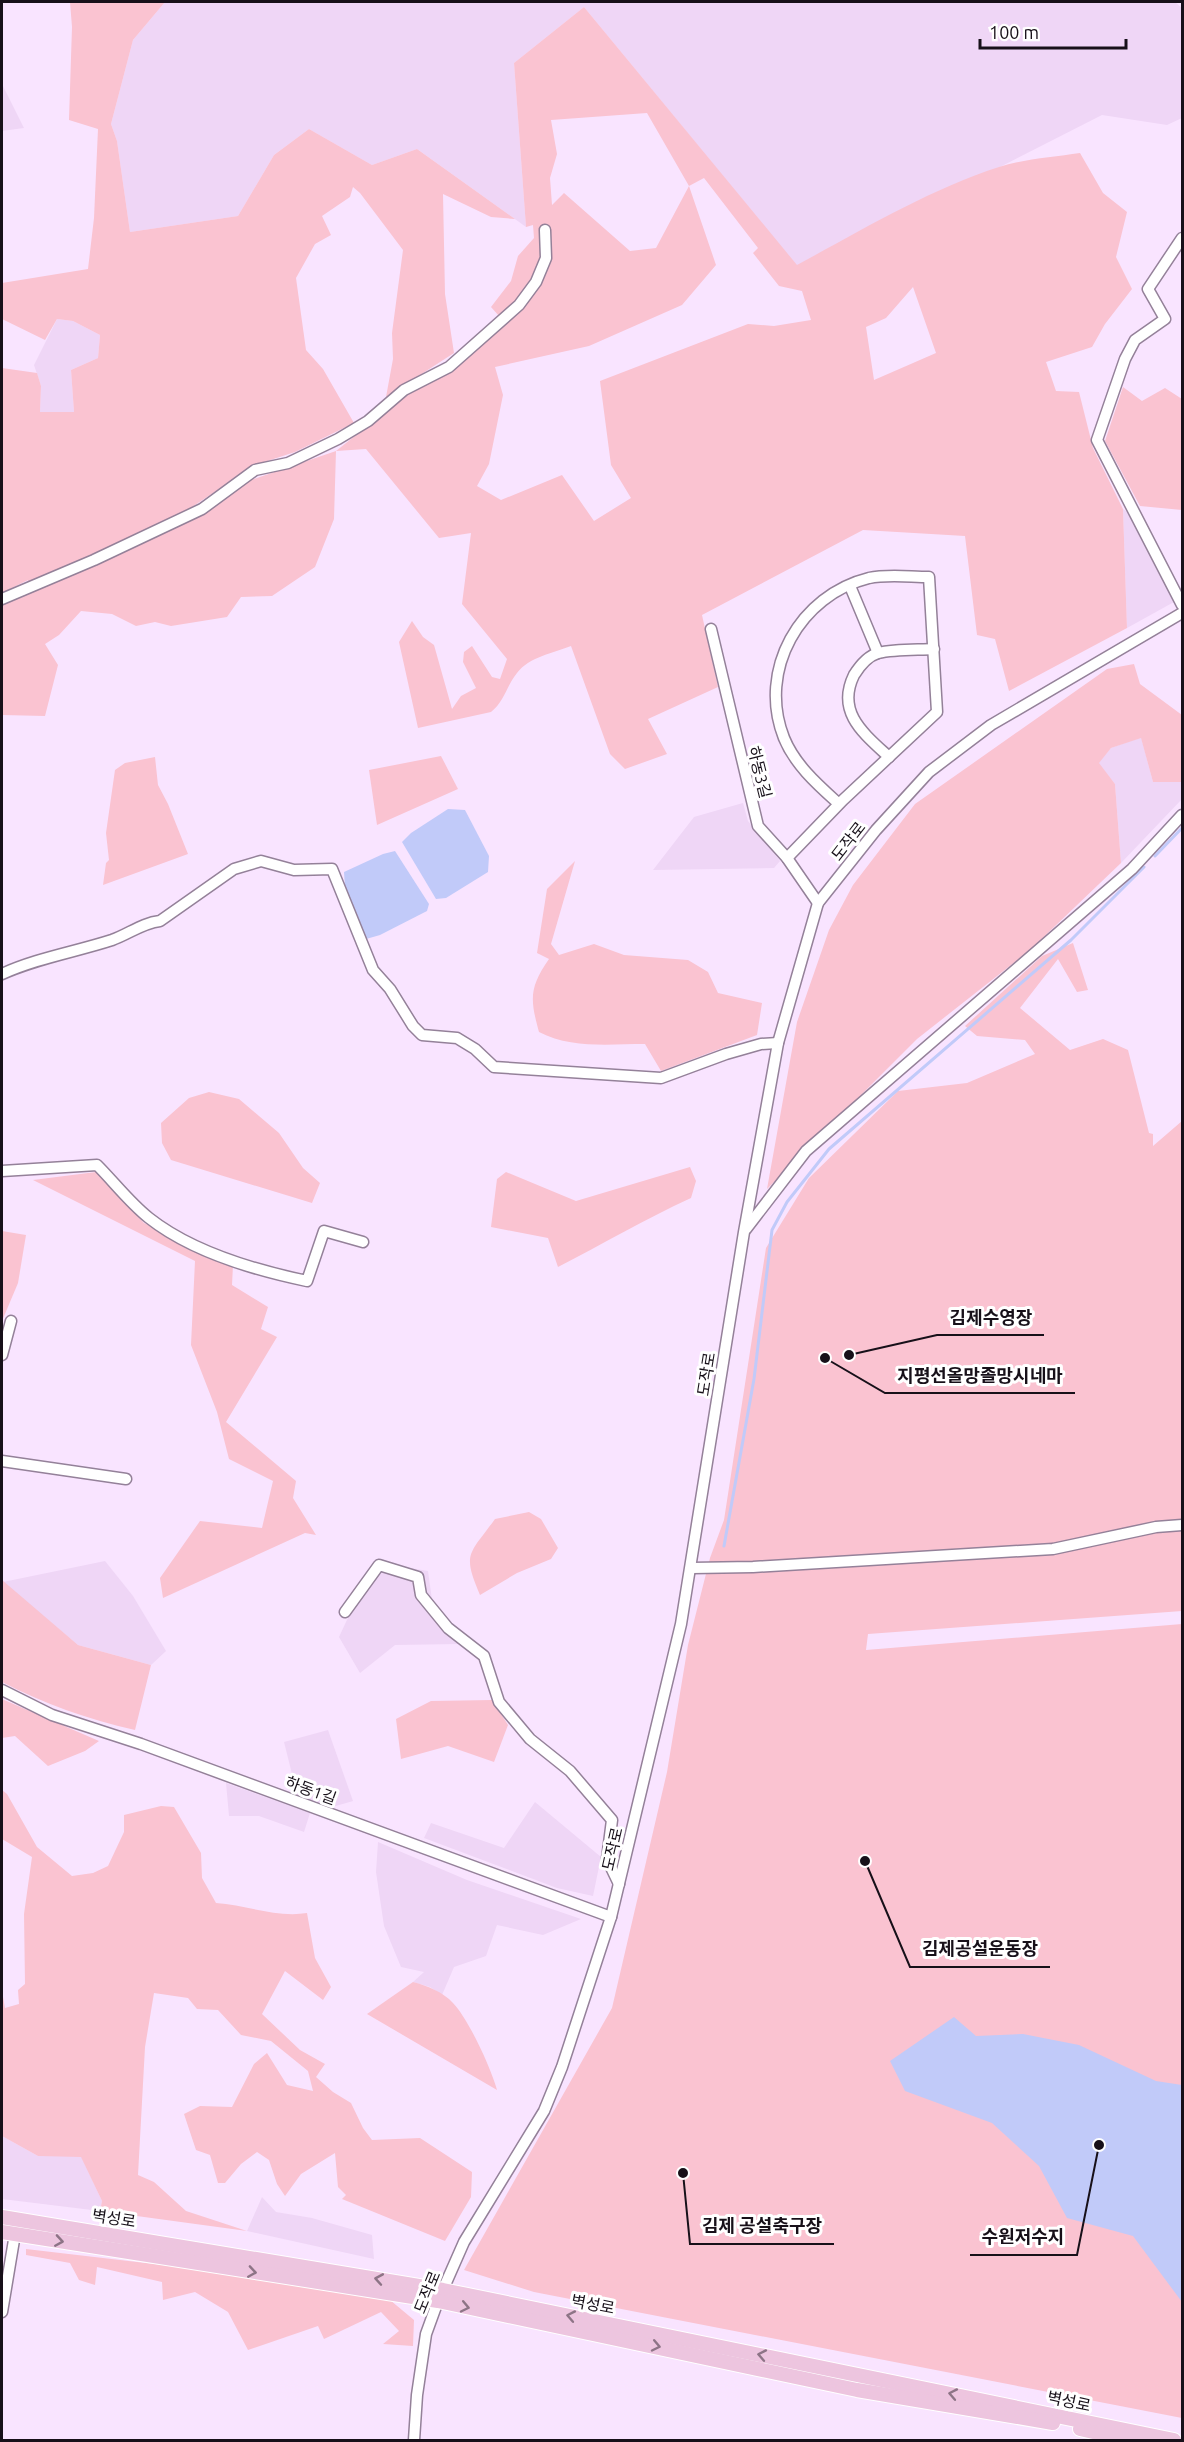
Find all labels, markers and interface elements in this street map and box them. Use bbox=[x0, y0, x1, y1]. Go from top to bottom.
scale bar bbox=[980, 12, 1126, 50]
text: 100 m bbox=[989, 22, 1039, 42]
street label: 하동3길 bbox=[745, 744, 775, 800]
street label: 도작로 bbox=[827, 818, 869, 864]
callout: 김제수영장 bbox=[937, 1299, 1044, 1335]
text: 김제수영장 bbox=[950, 1307, 1033, 1327]
street label: 도작로 bbox=[694, 1351, 718, 1397]
callout: 지평선올망졸망시네마 bbox=[885, 1357, 1075, 1393]
text: 지평선올망졸망시네마 bbox=[897, 1365, 1063, 1385]
street label: 하동1길 bbox=[283, 1772, 339, 1808]
street label: 도작로 bbox=[598, 1825, 626, 1873]
callout: 김제공설운동장 bbox=[910, 1931, 1050, 1967]
text: 김제공설운동장 bbox=[922, 1938, 1038, 1958]
street label: 벽성로 bbox=[91, 2206, 137, 2230]
callout: 김제 공설축구장 bbox=[690, 2208, 834, 2244]
text: 김제 공설축구장 bbox=[702, 2215, 823, 2235]
callout: 수원저수지 bbox=[970, 2219, 1077, 2255]
text: 수원저수지 bbox=[982, 2226, 1064, 2246]
one-way arrow bbox=[55, 2235, 64, 2247]
one-way arrow bbox=[247, 2265, 257, 2277]
street label: 도작로 bbox=[410, 2268, 444, 2316]
one-way arrow bbox=[375, 2274, 384, 2286]
street label: 벽성로 bbox=[570, 2291, 617, 2317]
one-way arrow bbox=[460, 2300, 470, 2313]
one-way arrow bbox=[566, 2310, 576, 2323]
one-way arrow bbox=[651, 2339, 661, 2352]
one-way arrow bbox=[757, 2349, 767, 2362]
one-way arrow bbox=[948, 2388, 958, 2401]
street label: 벽성로 bbox=[1046, 2388, 1093, 2414]

